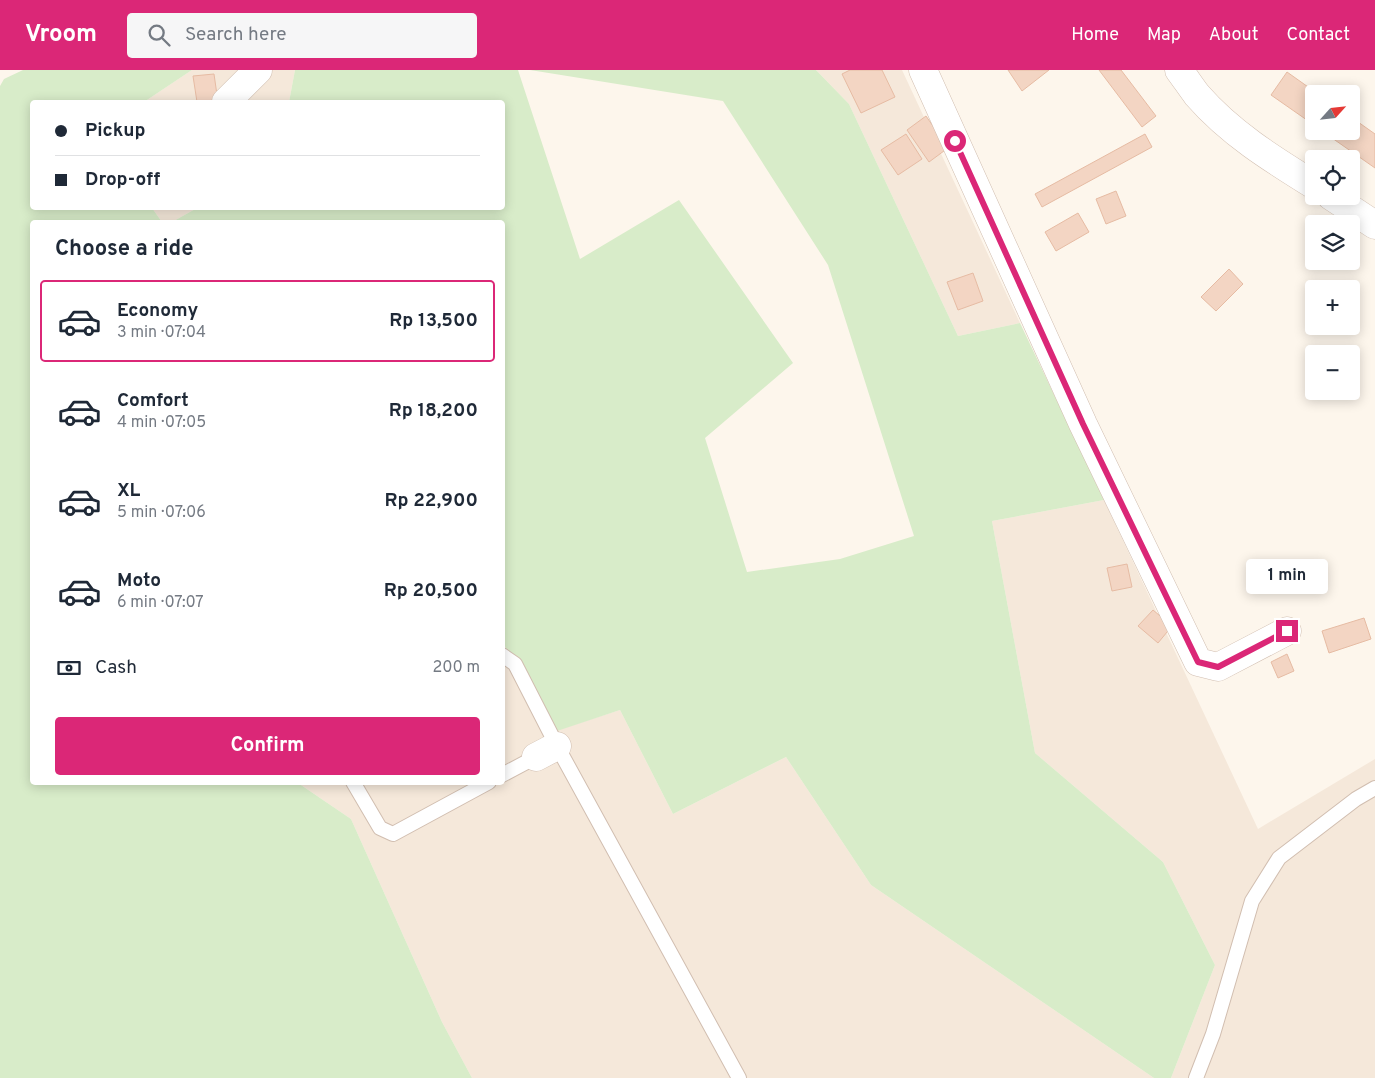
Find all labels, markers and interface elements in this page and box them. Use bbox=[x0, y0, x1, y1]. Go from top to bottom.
search box bbox=[127, 13, 477, 58]
text: Vroom bbox=[25, 20, 97, 50]
icon: search bbox=[145, 21, 173, 49]
text: Search here bbox=[185, 23, 287, 47]
text: Home bbox=[1071, 24, 1119, 47]
text: Map bbox=[1147, 24, 1181, 47]
text: About bbox=[1209, 24, 1258, 47]
text: Contact bbox=[1286, 24, 1350, 47]
north arrow bbox=[1305, 85, 1360, 140]
map controls bbox=[1305, 85, 1360, 400]
text: Pickup bbox=[85, 119, 145, 143]
route start bbox=[944, 130, 966, 152]
button: locate bbox=[1305, 150, 1360, 205]
text: Drop-off bbox=[85, 168, 160, 192]
button: layers bbox=[1305, 215, 1360, 270]
text: Choose a ride bbox=[55, 236, 193, 263]
button: + bbox=[1305, 280, 1360, 335]
icon: car bbox=[57, 299, 102, 344]
text: Economy bbox=[117, 299, 198, 323]
text: Rp 13,500 bbox=[389, 309, 478, 333]
text: 3 min · 07:04 bbox=[117, 323, 206, 343]
button: − bbox=[1305, 345, 1360, 400]
icon: car bbox=[57, 389, 102, 434]
text: Comfort bbox=[117, 389, 189, 413]
text: Rp 18,200 bbox=[389, 399, 478, 423]
text: 4 min · 07:05 bbox=[117, 413, 206, 433]
icon: car bbox=[57, 479, 102, 524]
text: XL bbox=[117, 479, 140, 503]
text: Rp 22,900 bbox=[384, 489, 478, 513]
text: 5 min · 07:06 bbox=[117, 503, 206, 523]
callout: 1 min bbox=[1246, 558, 1328, 594]
text: 1 min bbox=[1268, 566, 1306, 586]
icon: car bbox=[57, 569, 102, 614]
text: Moto bbox=[117, 569, 161, 593]
text: Rp 20,500 bbox=[384, 579, 478, 603]
text: 6 min · 07:07 bbox=[117, 593, 204, 613]
route end bbox=[1276, 620, 1298, 642]
icon: cash bbox=[55, 654, 83, 682]
text: Cash bbox=[95, 656, 137, 680]
text: 200 m bbox=[432, 658, 480, 678]
button: Confirm bbox=[55, 717, 480, 775]

